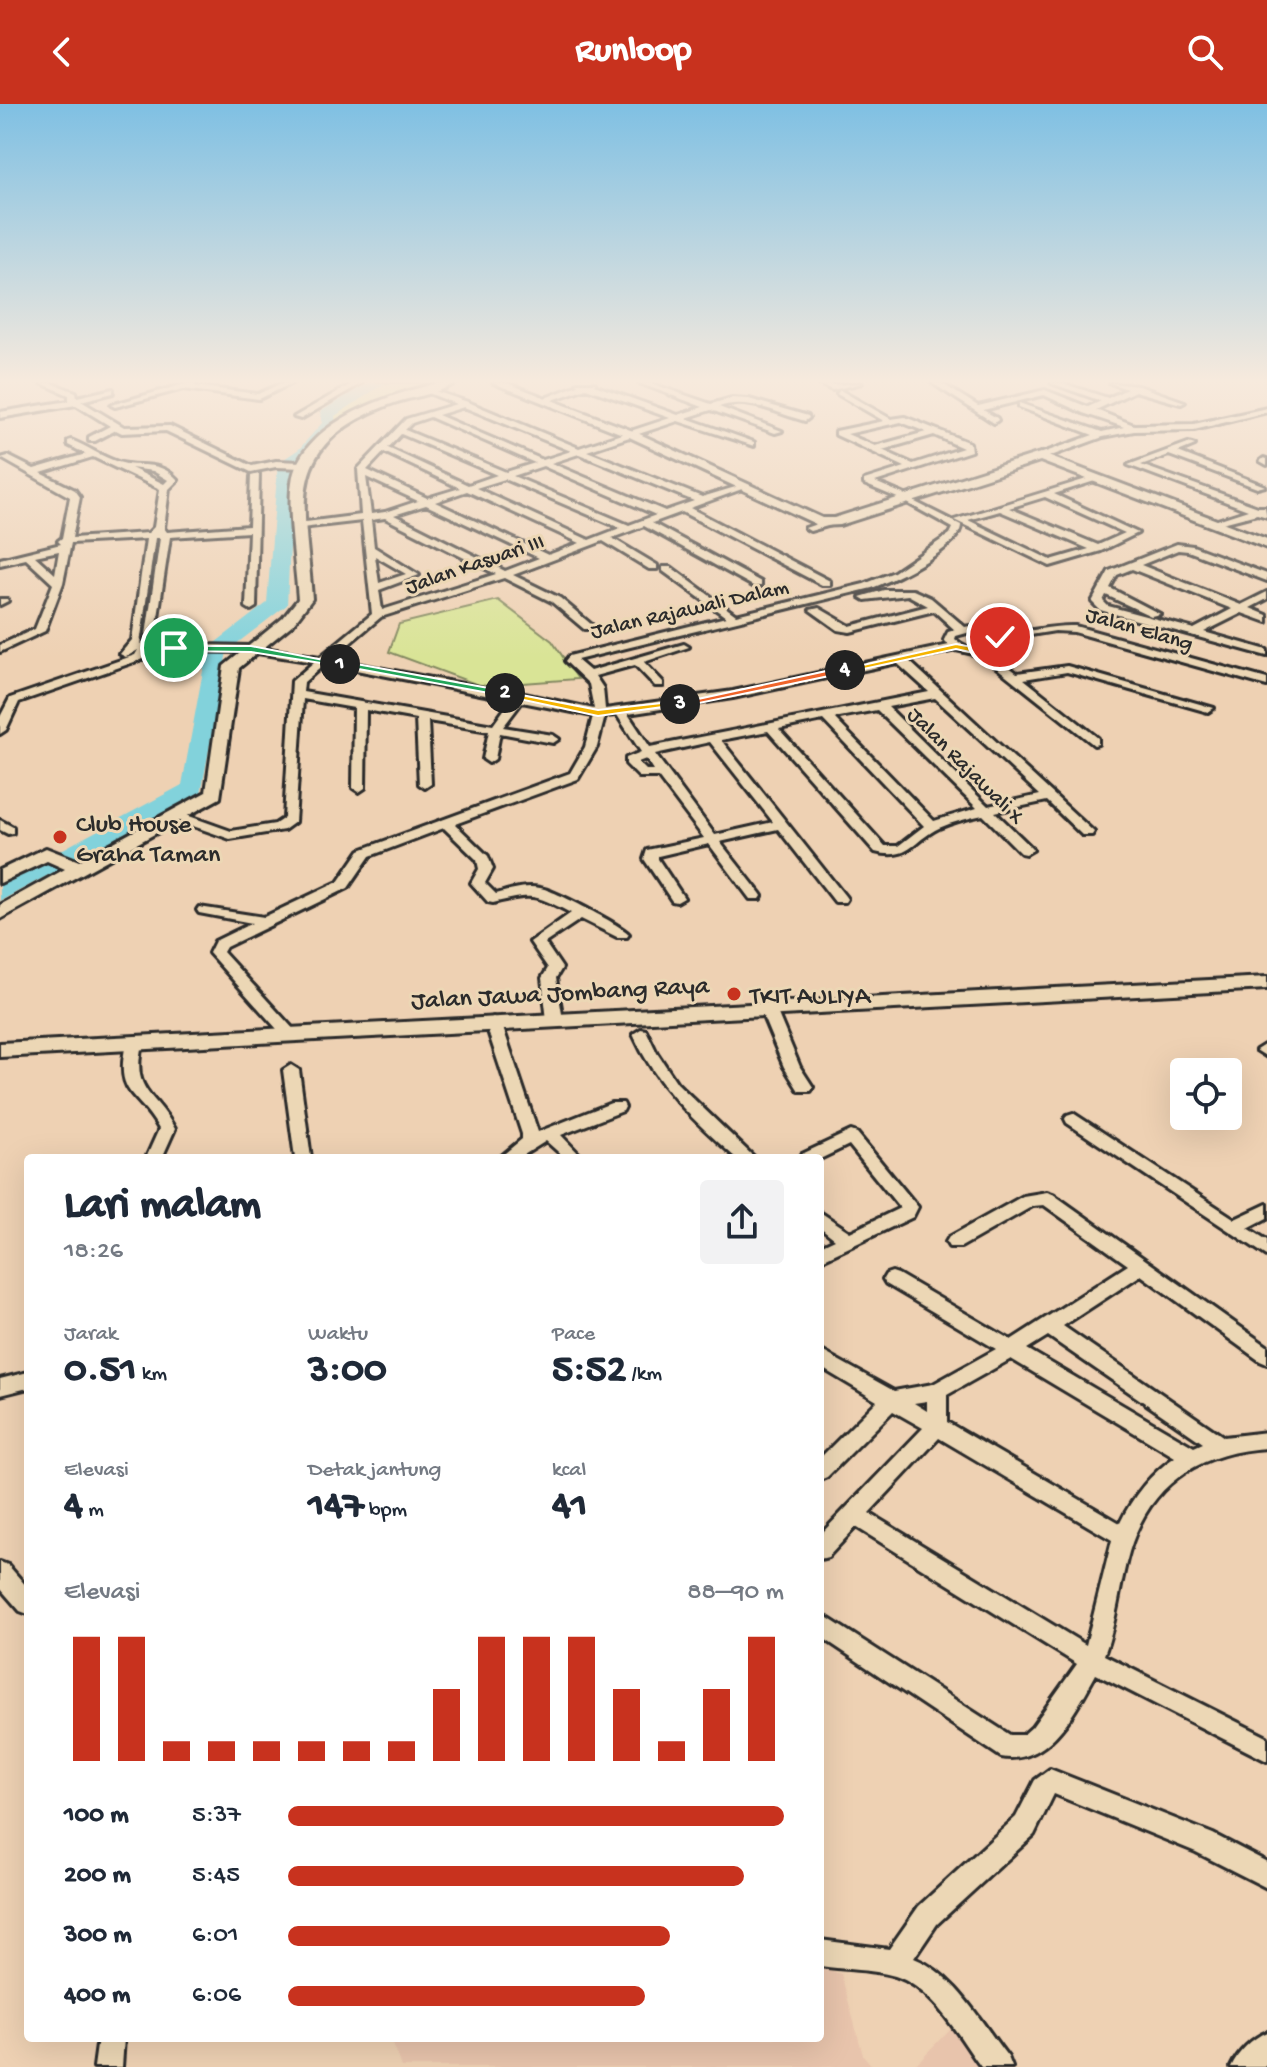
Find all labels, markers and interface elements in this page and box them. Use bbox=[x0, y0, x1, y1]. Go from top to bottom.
icon: back bbox=[40, 30, 84, 74]
icon: search bbox=[1183, 30, 1227, 74]
text: Runloop bbox=[576, 31, 691, 74]
street label: Jalan Kasuari III bbox=[402, 530, 548, 602]
street label: Jalan Rajawali Dalam bbox=[588, 575, 792, 646]
pin bbox=[966, 603, 1034, 671]
street label: Jalan Elang bbox=[1082, 603, 1196, 659]
pin bbox=[140, 614, 208, 682]
icon: check bbox=[978, 615, 1022, 659]
icon: arrive bbox=[152, 626, 196, 670]
pin: 1 bbox=[320, 644, 360, 684]
pin: 4 bbox=[825, 650, 865, 690]
text: 1 bbox=[336, 651, 344, 677]
text: 4 bbox=[840, 657, 850, 683]
pin: 2 bbox=[485, 673, 525, 713]
text: 2 bbox=[500, 680, 510, 706]
pin: 3 bbox=[660, 684, 700, 724]
text: 3 bbox=[674, 691, 686, 717]
street label: Jalan Rajawali X bbox=[900, 703, 1029, 832]
place label: Club House Graha Taman bbox=[76, 811, 221, 872]
marker: Club House Graha Taman bbox=[51, 828, 69, 846]
street label: Jalan Jawa Jombang Raya bbox=[410, 972, 712, 1019]
place label: TKIT AULIYA bbox=[748, 983, 872, 1014]
marker: TKIT AULIYA bbox=[725, 985, 743, 1003]
map controls bbox=[1170, 1058, 1242, 1130]
button: locate bbox=[1170, 1058, 1242, 1130]
button: share bbox=[700, 1180, 784, 1264]
text: Lari malam bbox=[64, 1181, 261, 1233]
text: 18:26 bbox=[64, 1237, 123, 1268]
text: Jarak bbox=[64, 1322, 118, 1348]
text: Waktu bbox=[308, 1322, 368, 1348]
text: Pace bbox=[552, 1322, 595, 1348]
text: 0.51 bbox=[64, 1348, 136, 1395]
text: 3:00 bbox=[308, 1348, 387, 1395]
text: 5:52 bbox=[552, 1348, 626, 1395]
text: km bbox=[136, 1362, 167, 1388]
text: /km bbox=[626, 1362, 662, 1388]
text: Elevasi bbox=[64, 1458, 129, 1484]
text: Detak jantung bbox=[308, 1458, 441, 1484]
text: kcal bbox=[552, 1458, 586, 1484]
text: 4 bbox=[64, 1484, 83, 1531]
text: 147 bbox=[308, 1484, 364, 1531]
text: 41 bbox=[552, 1484, 587, 1531]
text: m bbox=[83, 1498, 104, 1524]
text: bpm bbox=[364, 1498, 407, 1524]
text: Elevasi bbox=[64, 1578, 140, 1609]
text: 88–90 m bbox=[687, 1578, 784, 1609]
text: 100 m bbox=[64, 1801, 129, 1832]
text: 5:37 bbox=[192, 1801, 241, 1832]
text: 200 m bbox=[64, 1861, 131, 1892]
text: 5:45 bbox=[192, 1861, 240, 1892]
text: 300 m bbox=[64, 1921, 132, 1952]
text: 6:01 bbox=[192, 1921, 239, 1952]
text: 400 m bbox=[64, 1981, 130, 2012]
text: 6:06 bbox=[192, 1981, 241, 2012]

